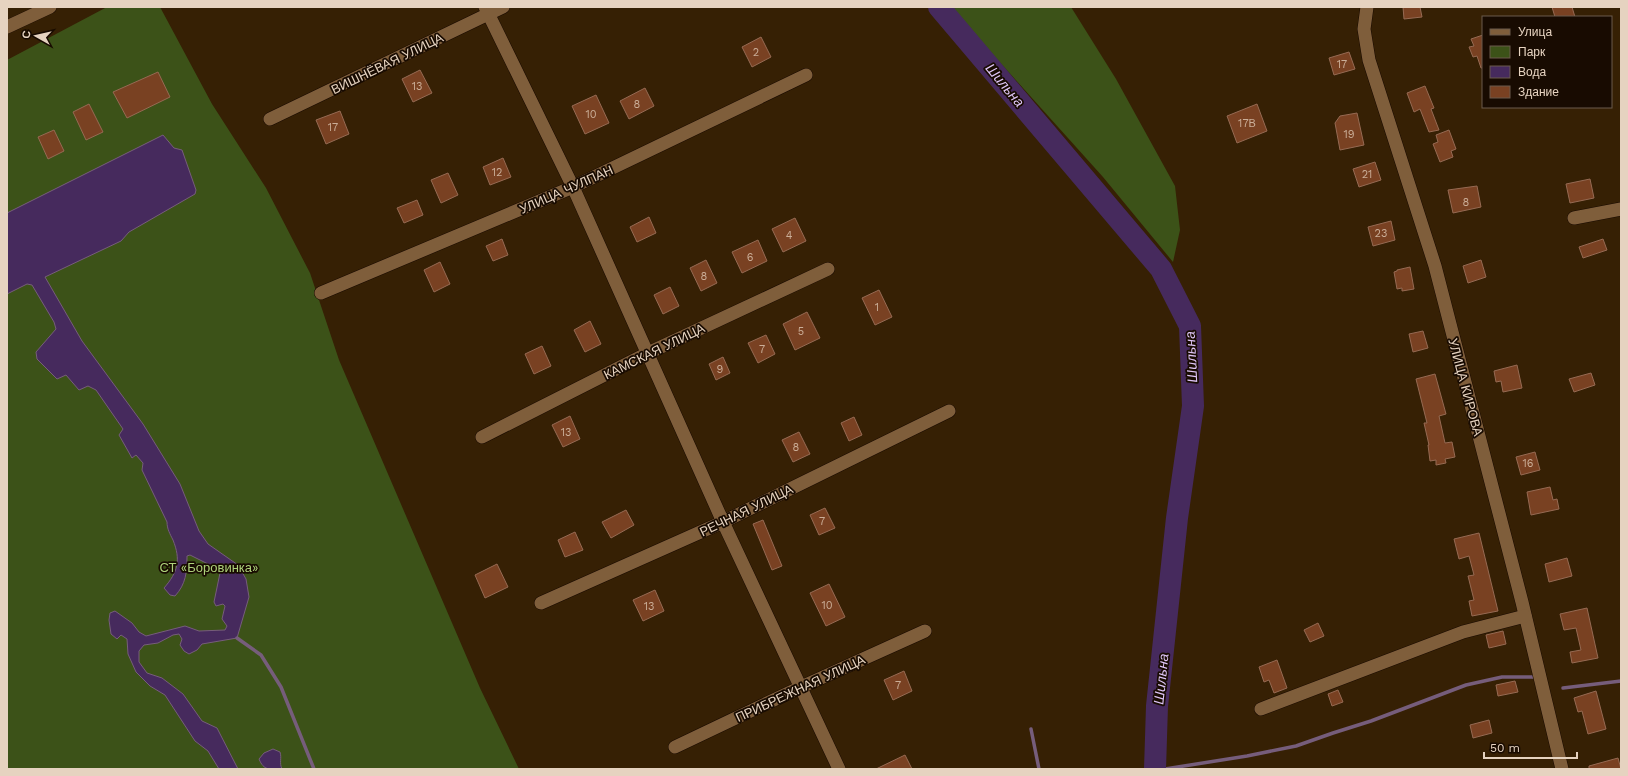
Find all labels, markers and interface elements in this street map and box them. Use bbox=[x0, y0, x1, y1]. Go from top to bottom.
north arrow bbox=[16, 16, 56, 56]
legend bbox=[1482, 16, 1612, 108]
text: Улица bbox=[1518, 25, 1552, 39]
text: С bbox=[20, 30, 34, 40]
street label: ВИШНЁВАЯ УЛИЦА bbox=[329, 30, 446, 97]
text: Парк bbox=[1518, 45, 1546, 59]
house number: 2 bbox=[753, 46, 759, 59]
house number: 17 bbox=[1337, 58, 1347, 71]
water label: Шильна bbox=[982, 60, 1028, 110]
text: Вода bbox=[1518, 65, 1546, 79]
house number: 13 bbox=[412, 80, 422, 93]
text: Здание bbox=[1518, 85, 1559, 99]
house number: 8 bbox=[634, 98, 641, 111]
house number: 10 bbox=[585, 108, 597, 121]
house number: 17В bbox=[1238, 117, 1256, 130]
house number: 17 bbox=[328, 121, 338, 134]
house number: 19 bbox=[1343, 128, 1355, 141]
street label: УЛИЦА ЧУЛПАН bbox=[517, 162, 615, 217]
house number: 12 bbox=[492, 166, 502, 179]
house number: 21 bbox=[1362, 168, 1372, 181]
house number: 8 bbox=[1463, 196, 1470, 209]
house number: 23 bbox=[1375, 227, 1387, 240]
house number: 4 bbox=[786, 229, 793, 242]
house number: 6 bbox=[747, 251, 754, 264]
house number: 8 bbox=[701, 270, 708, 283]
house number: 1 bbox=[875, 301, 879, 314]
street label: КАМСКАЯ УЛИЦА bbox=[601, 320, 707, 382]
house number: 5 bbox=[798, 325, 804, 338]
water label: Шильна bbox=[1182, 331, 1200, 383]
street label: УЛИЦА КИРОВА bbox=[1445, 337, 1486, 438]
house number: 7 bbox=[759, 343, 765, 356]
house number: 9 bbox=[717, 363, 724, 376]
house number: 13 bbox=[561, 426, 571, 439]
house number: 8 bbox=[793, 441, 800, 454]
house number: 16 bbox=[1523, 457, 1534, 470]
street label: РЕЧНАЯ УЛИЦА bbox=[697, 481, 796, 540]
house number: 7 bbox=[819, 515, 825, 528]
park label: СТ «Боровинка» bbox=[160, 560, 258, 575]
house number: 10 bbox=[821, 599, 833, 612]
house number: 13 bbox=[644, 600, 654, 613]
street label: ПРИБРЕЖНАЯ УЛИЦА bbox=[733, 652, 868, 725]
water label: Шильна bbox=[1150, 652, 1172, 705]
house number: 7 bbox=[895, 679, 901, 692]
scale bar bbox=[1484, 734, 1577, 760]
text: 50 m bbox=[1490, 741, 1520, 755]

